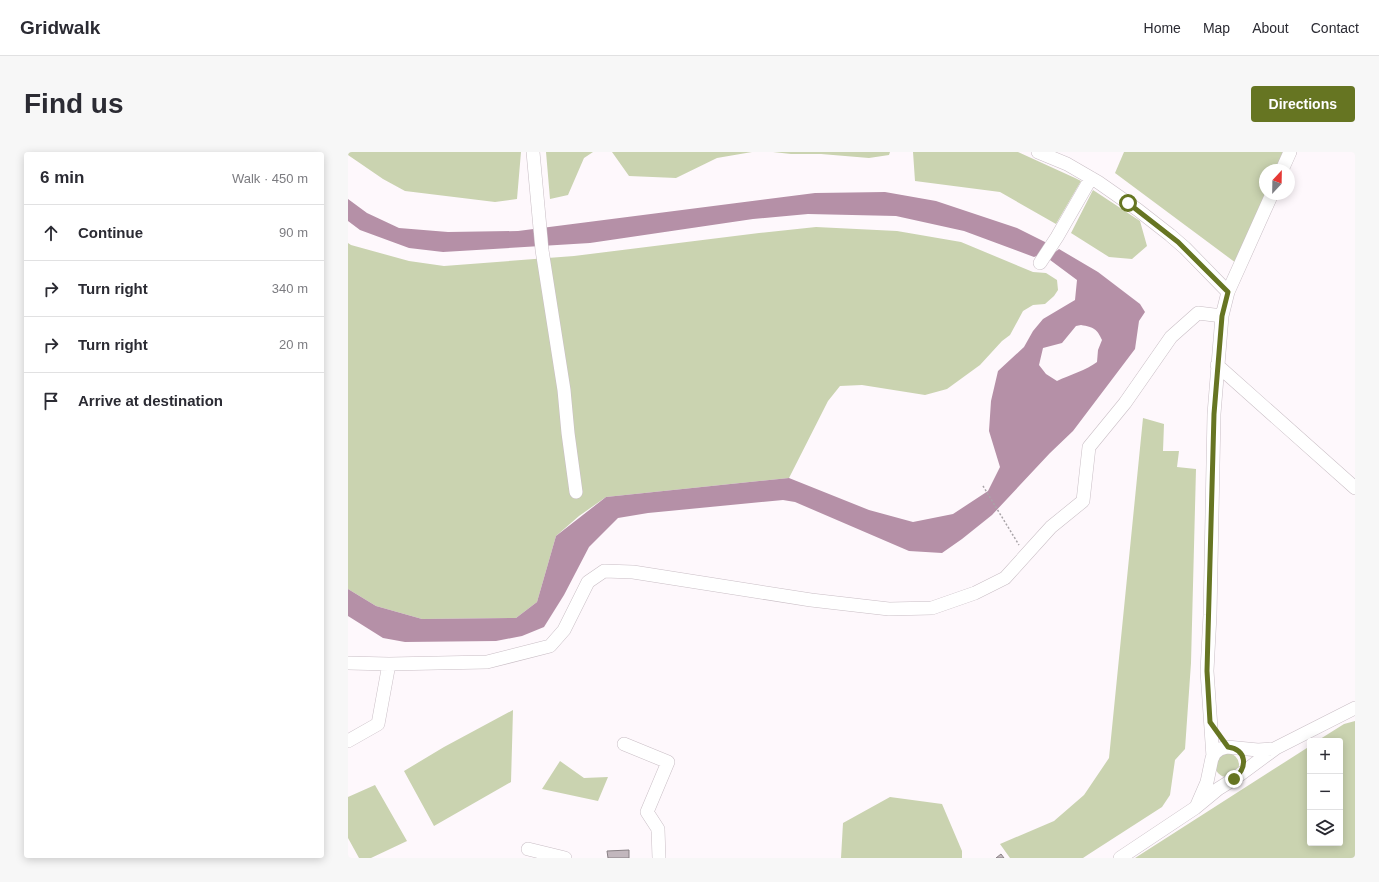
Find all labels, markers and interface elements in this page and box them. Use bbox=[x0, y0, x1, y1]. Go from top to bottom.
text: Gridwalk bbox=[20, 17, 100, 38]
text: Home bbox=[1144, 20, 1181, 36]
text: Map bbox=[1203, 20, 1230, 36]
text: About bbox=[1252, 20, 1289, 36]
text: Contact bbox=[1311, 20, 1359, 36]
button: Directions bbox=[1251, 86, 1355, 122]
text: Find us bbox=[24, 88, 124, 119]
north arrow bbox=[1259, 164, 1295, 200]
text: 6 min bbox=[40, 168, 84, 187]
text: Walk · 450 m bbox=[232, 171, 308, 186]
route start bbox=[1119, 194, 1137, 212]
icon: ahead bbox=[40, 222, 62, 244]
text: Continue bbox=[78, 224, 143, 241]
text: 90 m bbox=[279, 225, 308, 240]
icon: right bbox=[40, 278, 62, 300]
text: Turn right bbox=[78, 280, 148, 297]
text: 340 m bbox=[272, 281, 308, 296]
icon: right bbox=[40, 334, 62, 356]
text: Turn right bbox=[78, 336, 148, 353]
text: 20 m bbox=[279, 337, 308, 352]
icon: arrive bbox=[40, 390, 62, 412]
text: Arrive at destination bbox=[78, 392, 223, 409]
map controls bbox=[1307, 738, 1343, 846]
button: + bbox=[1307, 738, 1343, 774]
route end bbox=[1225, 770, 1243, 788]
button: − bbox=[1307, 774, 1343, 810]
button: layers bbox=[1307, 810, 1343, 846]

